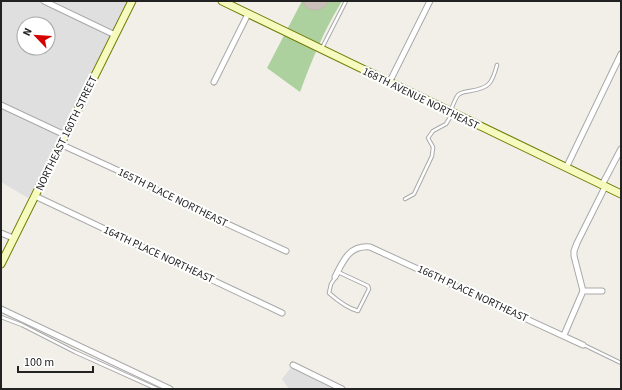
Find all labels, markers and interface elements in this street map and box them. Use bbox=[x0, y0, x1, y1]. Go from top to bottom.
north arrow bbox=[16, 16, 56, 56]
text: N bbox=[19, 25, 36, 38]
street label: 168TH AVENUE NORTHEAST bbox=[360, 64, 482, 133]
street label: NORTHEAST 160TH STREET bbox=[32, 73, 101, 193]
street label: 165TH PLACE NORTHEAST bbox=[115, 164, 230, 231]
street label: 164TH PLACE NORTHEAST bbox=[101, 222, 217, 287]
street label: 166TH PLACE NORTHEAST bbox=[415, 261, 531, 326]
scale bar bbox=[18, 348, 93, 374]
text: 100 m bbox=[24, 354, 54, 371]

